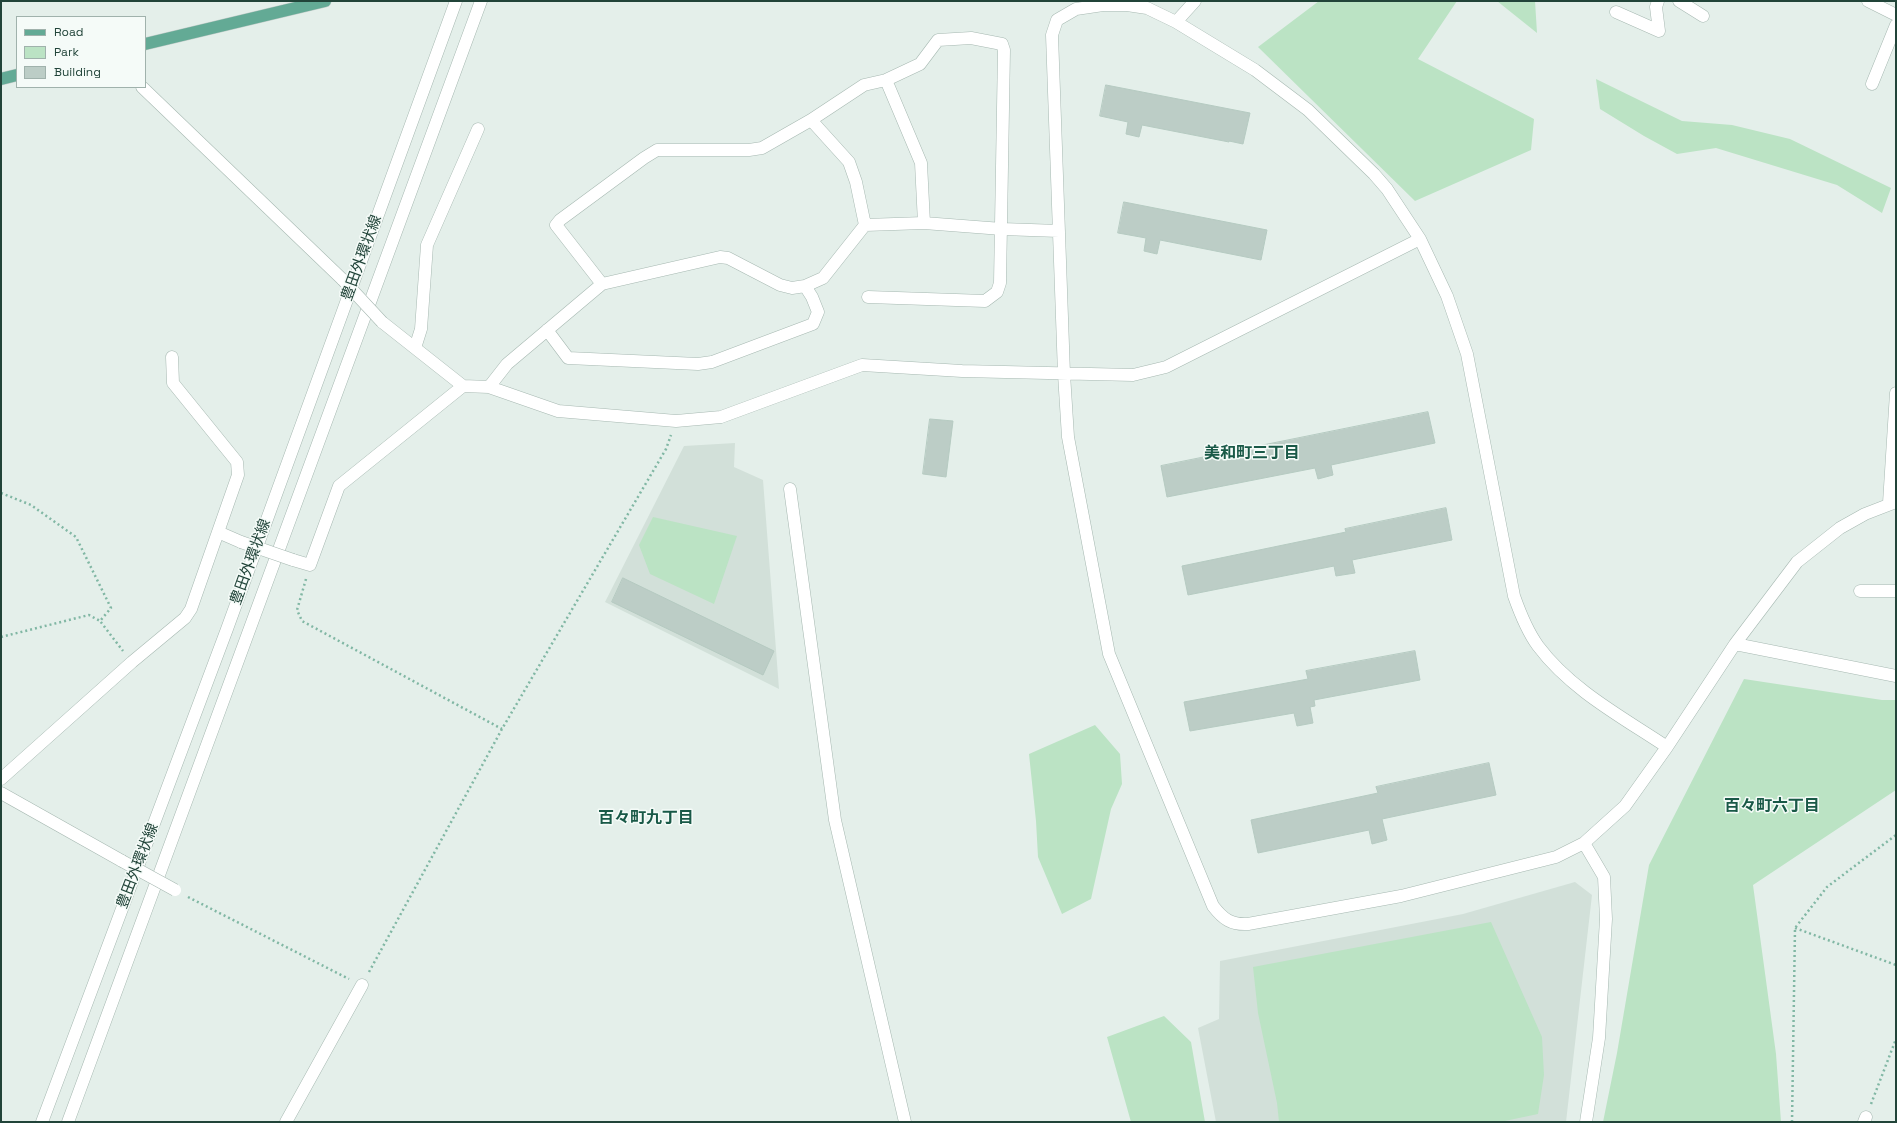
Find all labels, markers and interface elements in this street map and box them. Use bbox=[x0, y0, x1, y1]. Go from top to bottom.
legend bbox=[16, 16, 146, 88]
text: Road bbox=[54, 24, 83, 40]
text: Park bbox=[54, 44, 79, 60]
text: Building bbox=[54, 64, 101, 80]
street label: 豊田外環状線 bbox=[338, 213, 386, 303]
district label: 美和町三丁目 bbox=[1204, 444, 1300, 464]
street label: 豊田外環状線 bbox=[227, 517, 275, 607]
district label: 百々町六丁目 bbox=[1724, 797, 1820, 817]
district label: 百々町九丁目 bbox=[598, 809, 694, 829]
street label: 豊田外環状線 bbox=[113, 821, 163, 911]

